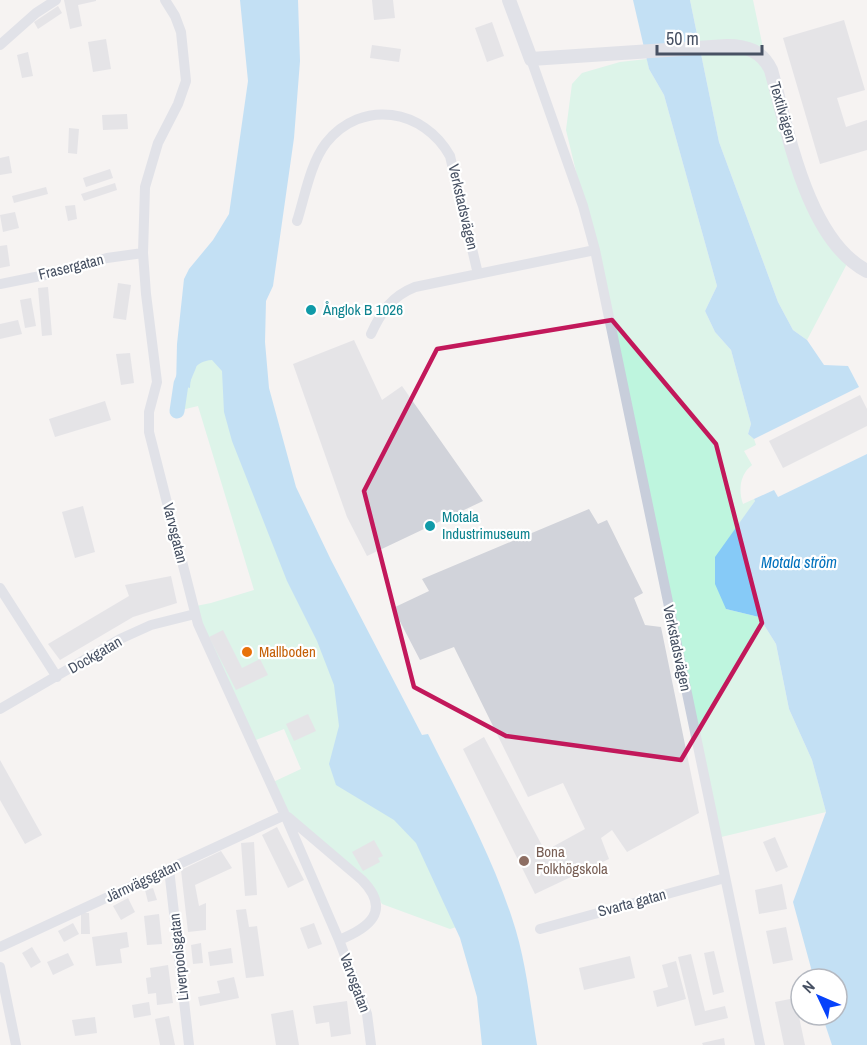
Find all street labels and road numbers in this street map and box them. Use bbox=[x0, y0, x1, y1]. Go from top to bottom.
street label: Textilvägen bbox=[765, 79, 802, 145]
street label: Verkstadsvägen bbox=[443, 162, 484, 252]
street label: Frasergatan bbox=[36, 248, 106, 285]
street label: Varvsgatan bbox=[158, 501, 193, 565]
street label: Verkstadsvägen bbox=[658, 603, 697, 693]
street label: Dockgatan bbox=[64, 631, 125, 678]
street label: Järnvägsgatan bbox=[102, 854, 184, 907]
street label: Svarta gatan bbox=[595, 883, 668, 922]
street label: Liverpoolsgatan bbox=[163, 912, 194, 1002]
street label: Varvsgatan bbox=[335, 950, 376, 1015]

